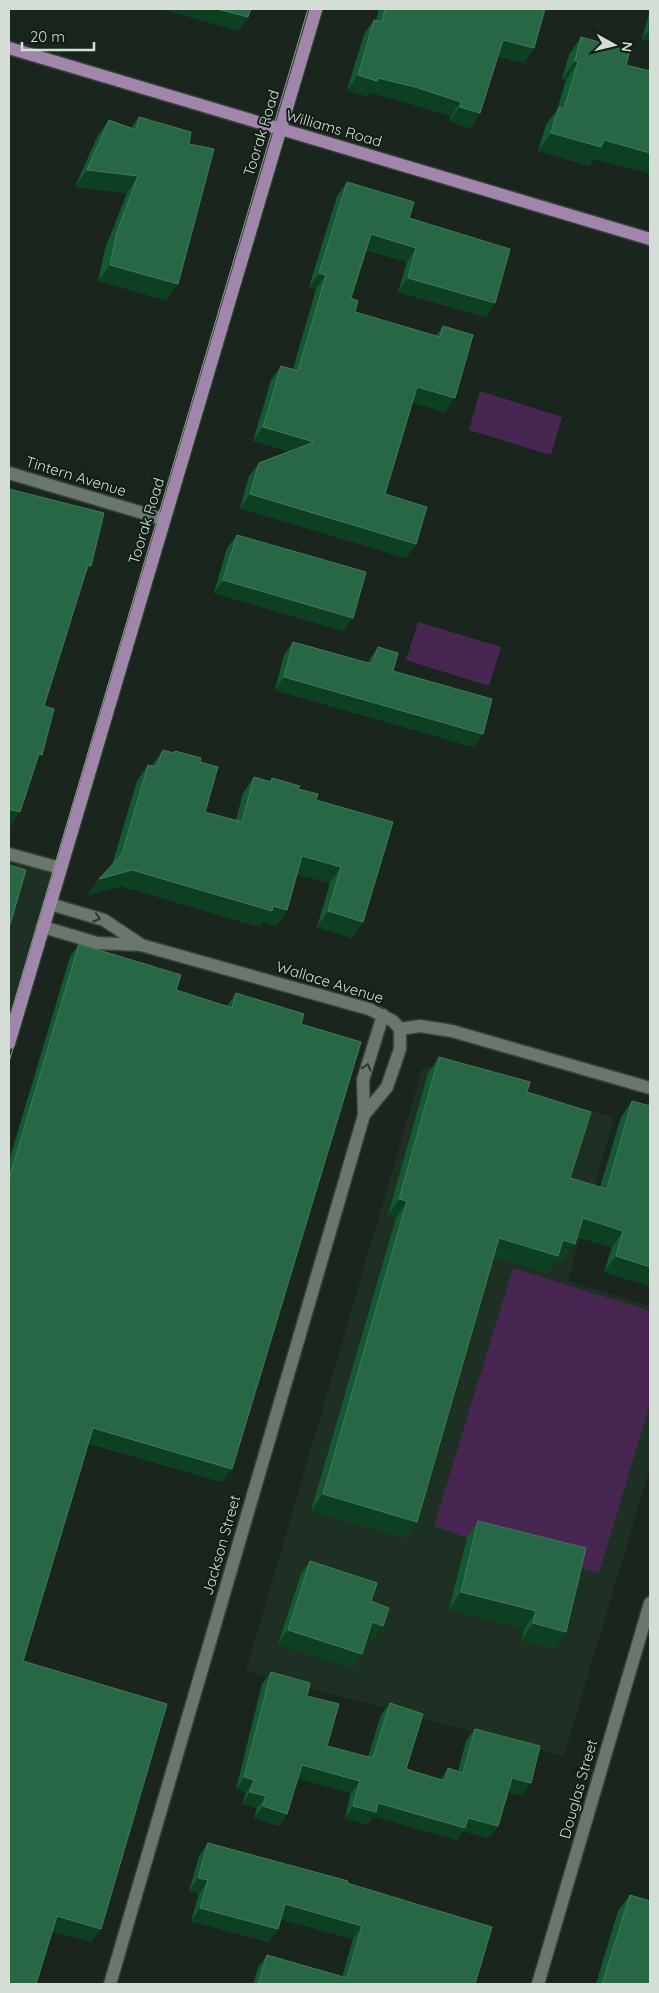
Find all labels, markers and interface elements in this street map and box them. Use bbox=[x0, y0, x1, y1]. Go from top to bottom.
scale bar bbox=[22, 20, 95, 52]
north arrow bbox=[589, 20, 639, 70]
text: 20 m bbox=[30, 27, 65, 46]
text: N bbox=[617, 40, 637, 53]
street label: Toorak Road bbox=[239, 87, 283, 179]
street label: Williams Road bbox=[284, 105, 384, 151]
street label: Tintern Avenue bbox=[23, 452, 129, 500]
street label: Toorak Road bbox=[124, 475, 168, 567]
one-way arrow bbox=[92, 913, 100, 923]
street label: Wallace Avenue bbox=[274, 957, 386, 1007]
one-way arrow bbox=[362, 1063, 372, 1072]
street label: Jackson Street bbox=[198, 1493, 244, 1597]
street label: Douglas Street bbox=[555, 1737, 601, 1841]

